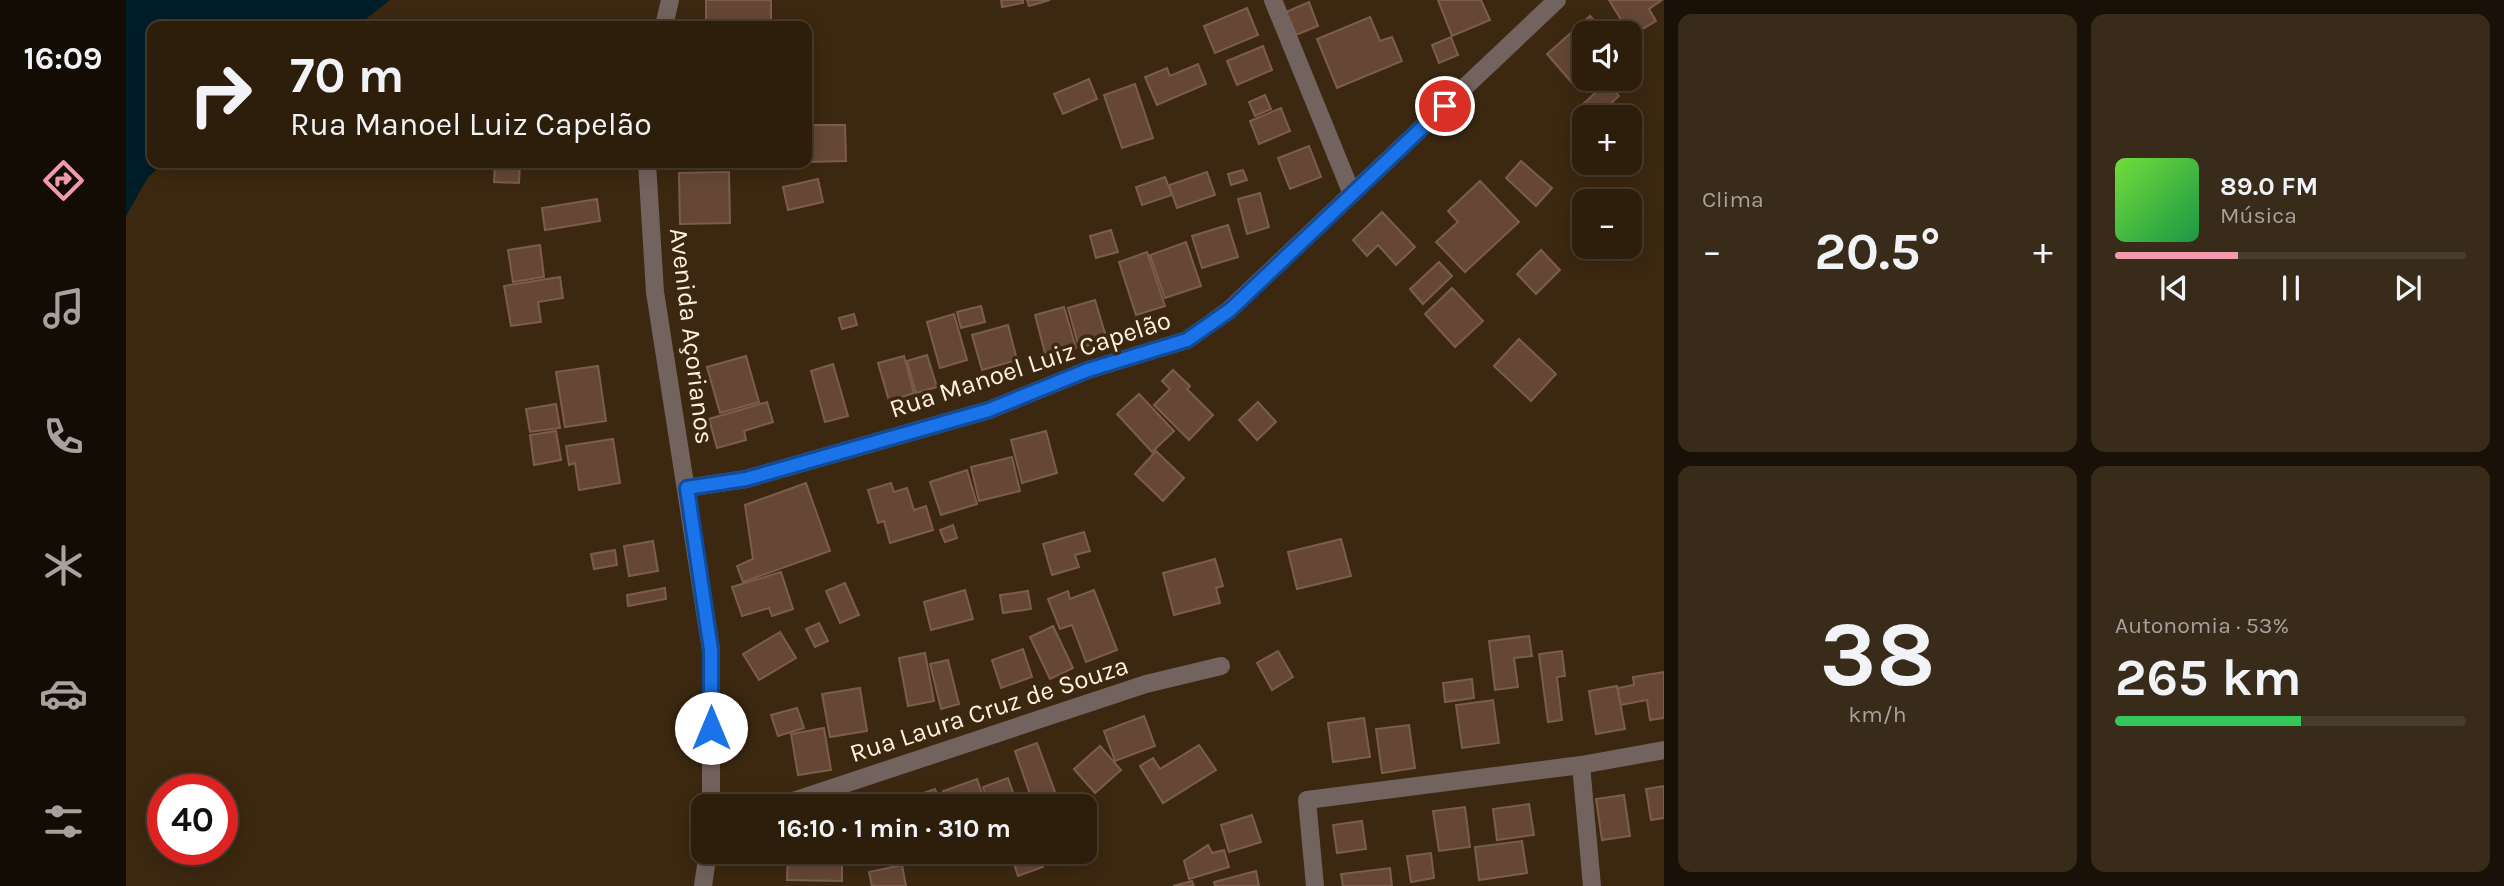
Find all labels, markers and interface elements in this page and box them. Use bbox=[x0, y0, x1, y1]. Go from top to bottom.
map controls bbox=[1572, 21, 1642, 259]
button: sound bbox=[1572, 21, 1642, 91]
text: 16:09 bbox=[23, 40, 103, 77]
text: 70 m bbox=[290, 47, 404, 104]
icon: right bbox=[175, 49, 266, 140]
pin bbox=[1415, 76, 1475, 136]
icon: arrive bbox=[1426, 87, 1464, 125]
button: + bbox=[1572, 105, 1642, 175]
text: Rua Manoel Luiz Capelão bbox=[290, 106, 652, 143]
icon: directions bbox=[39, 156, 88, 205]
text: 89.0 FM bbox=[2220, 171, 2318, 202]
text: Clima bbox=[1702, 186, 1764, 213]
button: − bbox=[1572, 189, 1642, 259]
text: Música bbox=[2220, 202, 2297, 229]
text: 20.5° bbox=[1815, 221, 1941, 282]
street label: Avenida Açorianos bbox=[663, 226, 720, 446]
text: − bbox=[1702, 229, 1722, 274]
text: + bbox=[2033, 229, 2053, 274]
icon: previous bbox=[2155, 269, 2193, 307]
icon: pause bbox=[2272, 269, 2310, 307]
icon: next bbox=[2389, 269, 2427, 307]
icon: music bbox=[39, 284, 88, 333]
street label: Rua Manoel Luiz Capelão bbox=[886, 304, 1175, 425]
icon: phone bbox=[39, 412, 88, 461]
icon: climate bbox=[39, 541, 88, 590]
text: 38 bbox=[1820, 602, 1935, 708]
text: Autonomia · 53% bbox=[2115, 612, 2289, 639]
text: 265 km bbox=[2115, 647, 2302, 708]
street label: Rua Laura Cruz de Souza bbox=[846, 650, 1132, 769]
icon: car bbox=[39, 669, 88, 718]
position arrow bbox=[674, 691, 748, 765]
text: km/h bbox=[1848, 701, 1907, 728]
speed limit sign: 40 bbox=[147, 774, 238, 865]
icon: filters bbox=[39, 797, 88, 846]
text: 16:10 · 1 min · 310 m bbox=[777, 813, 1011, 844]

